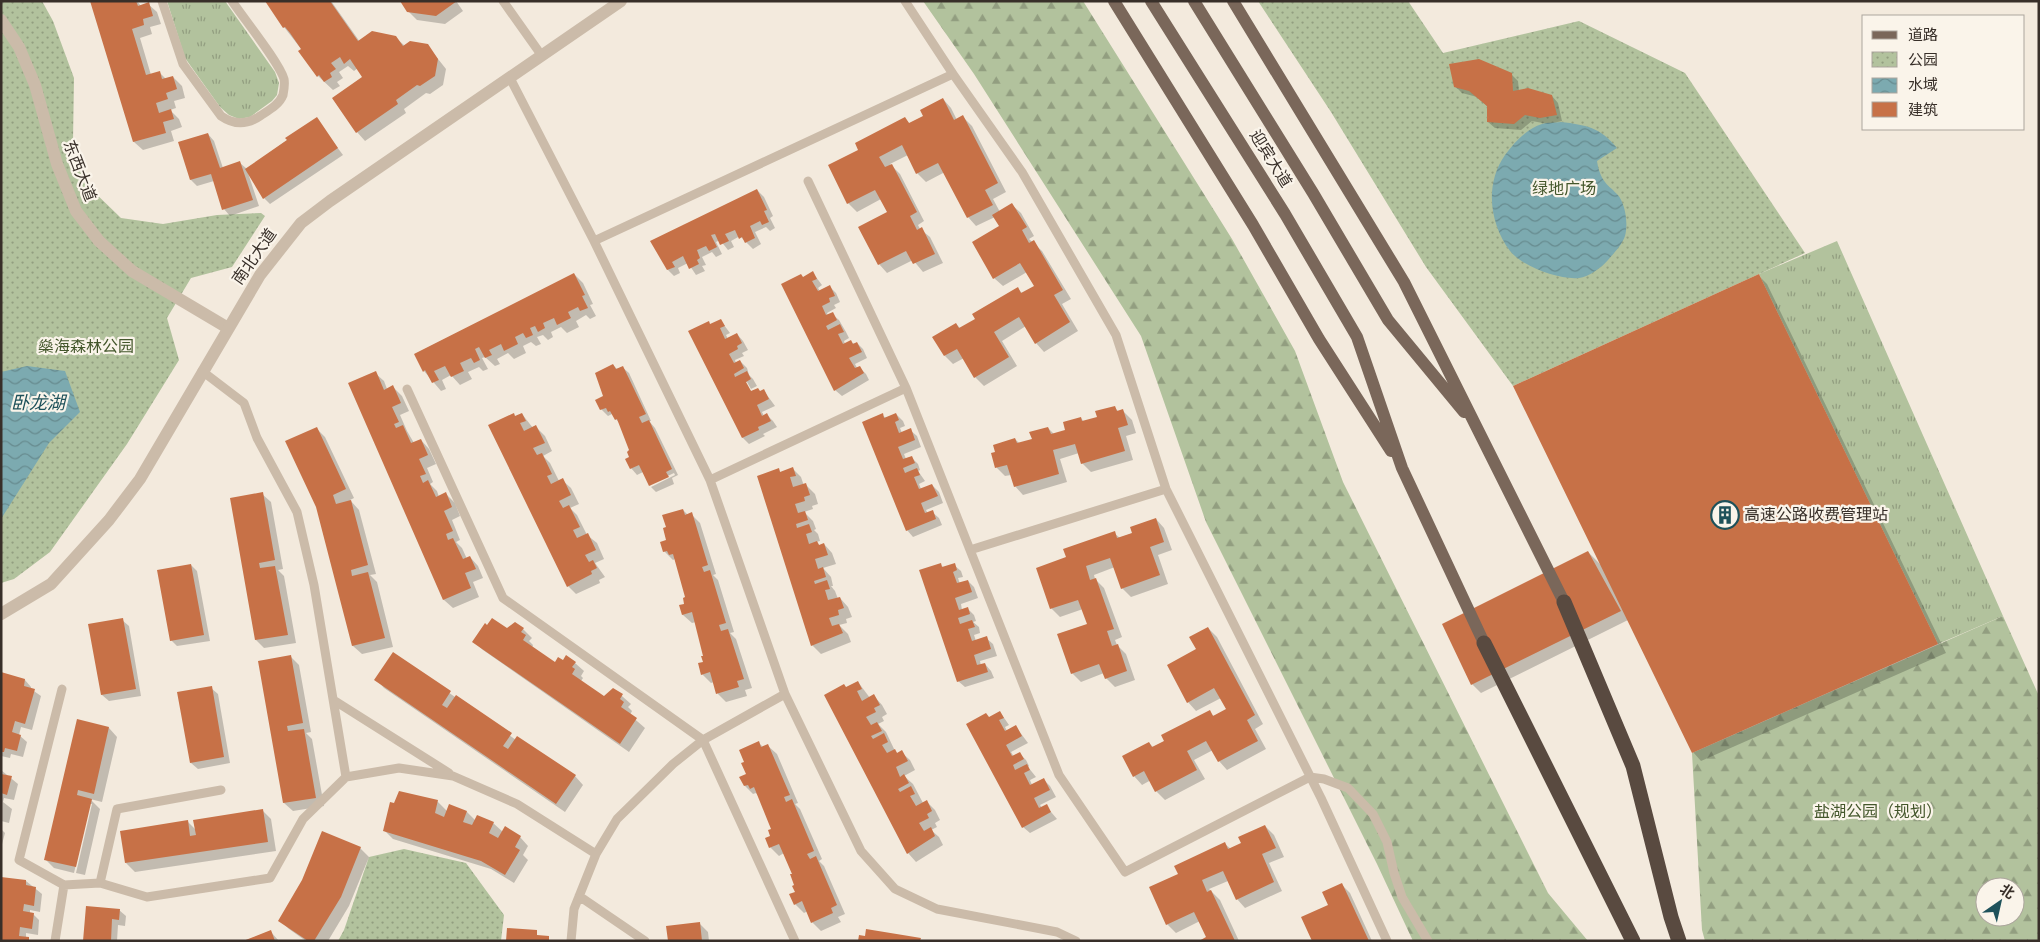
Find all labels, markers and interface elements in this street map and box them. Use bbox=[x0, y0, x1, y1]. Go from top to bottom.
legend bbox=[1862, 15, 2025, 130]
text: 道路 bbox=[1908, 26, 1938, 45]
text: 公园 bbox=[1908, 51, 1938, 70]
text: 水域 bbox=[1908, 76, 1938, 95]
text: 建筑 bbox=[1908, 101, 1938, 120]
street label: 迎宾大道 bbox=[1245, 127, 1295, 191]
street label: 东西大道 bbox=[59, 138, 99, 204]
park label: 绿地广场 bbox=[1532, 180, 1596, 199]
street label: 南北大道 bbox=[229, 225, 281, 289]
park label: 燊海森林公园 bbox=[38, 338, 134, 357]
water label: 卧龙湖 bbox=[11, 393, 68, 414]
building icon: 高速公路收费管理站 bbox=[1710, 500, 1740, 530]
place label: 高速公路收费管理站 bbox=[1744, 506, 1888, 525]
park label: 盐湖公园（规划） bbox=[1814, 803, 1942, 822]
north arrow bbox=[1975, 877, 2025, 927]
text: 北 bbox=[1996, 881, 2018, 903]

